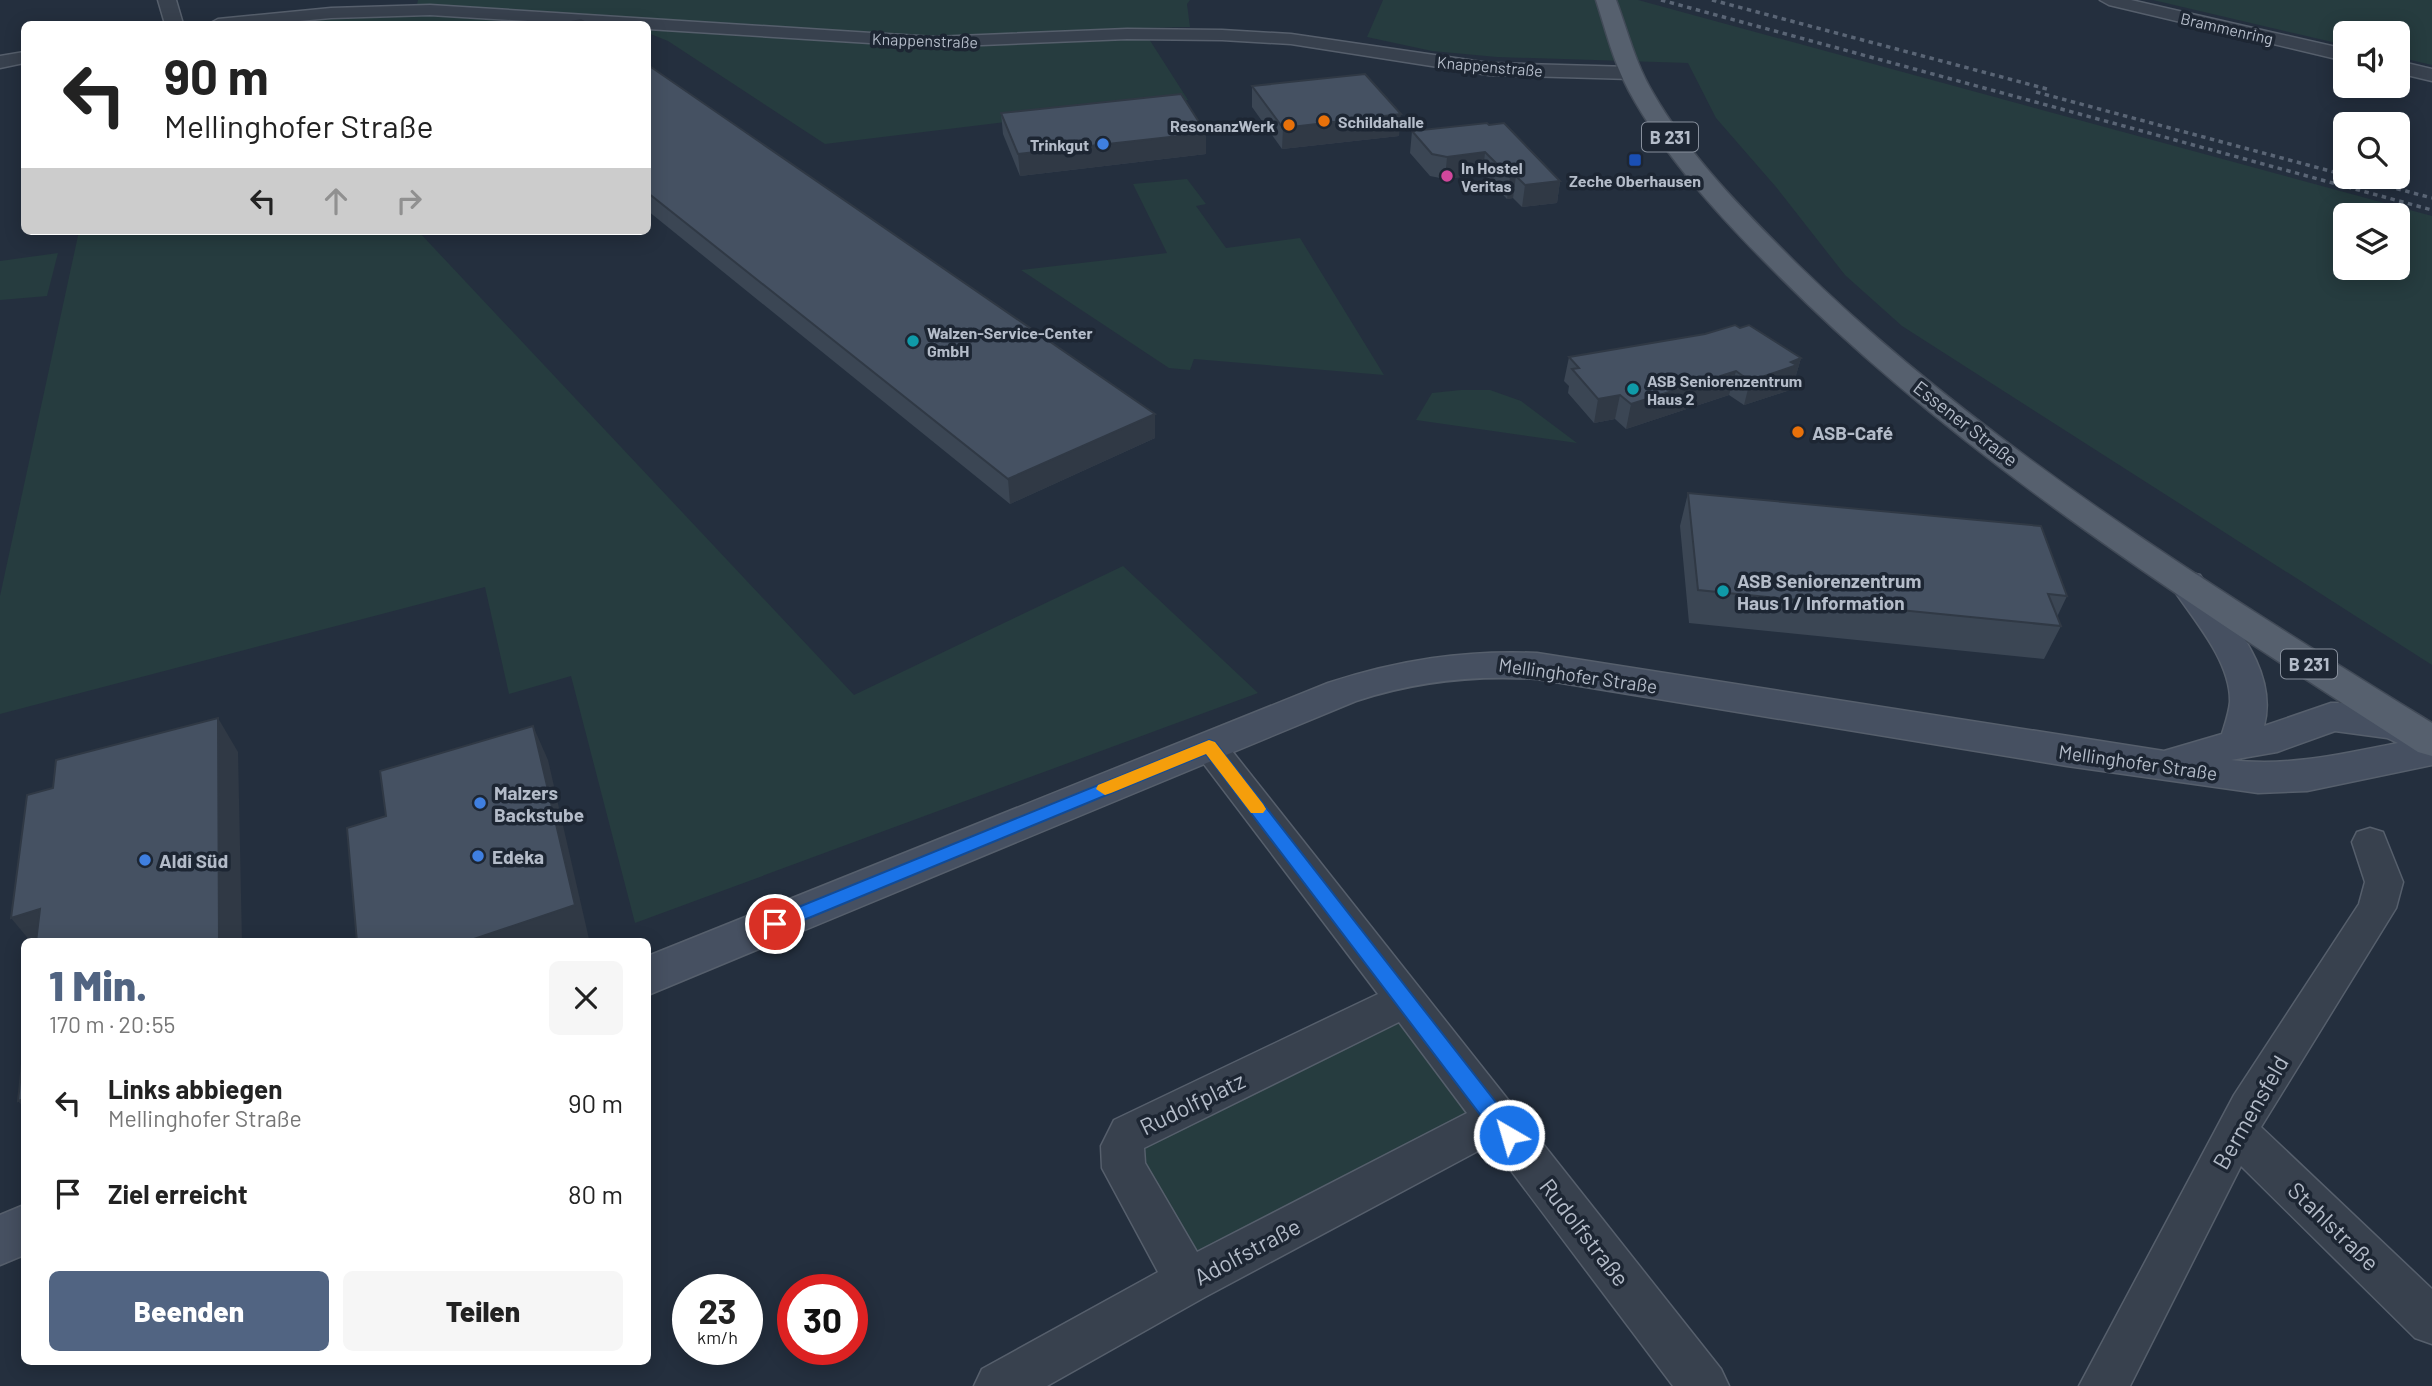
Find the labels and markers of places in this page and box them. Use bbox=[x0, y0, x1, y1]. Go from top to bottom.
place label: Schildahalle bbox=[1338, 112, 1424, 131]
marker: Schildahalle bbox=[1316, 113, 1332, 129]
place label: ResonanzWerk bbox=[1170, 116, 1275, 135]
marker: ResonanzWerk bbox=[1281, 117, 1297, 133]
place label: Trinkgut bbox=[1030, 135, 1089, 154]
marker: Trinkgut bbox=[1095, 136, 1111, 152]
marker: Zeche Oberhausen bbox=[1627, 152, 1643, 168]
place label: In Hostel Veritas bbox=[1461, 158, 1523, 195]
marker: In Hostel Veritas bbox=[1439, 168, 1455, 184]
place label: Zeche Oberhausen bbox=[1569, 171, 1701, 190]
place label: Walzen-Service-Center GmbH bbox=[927, 323, 1093, 360]
marker: Walzen-Service-Center GmbH bbox=[905, 333, 921, 349]
place label: ASB Seniorenzentrum Haus 2 bbox=[1647, 371, 1802, 408]
marker: ASB Seniorenzentrum Haus 2 bbox=[1625, 381, 1641, 397]
place label: ASB-Café bbox=[1812, 421, 1893, 444]
marker: ASB-Café bbox=[1790, 424, 1806, 440]
place label: ASB Seniorenzentrum Haus 1 / Information bbox=[1737, 569, 1921, 614]
marker: ASB Seniorenzentrum Haus 1 / Information bbox=[1715, 583, 1731, 599]
place label: Malzers Backstube bbox=[494, 781, 584, 826]
marker: Malzers Backstube bbox=[472, 795, 488, 811]
place label: Edeka bbox=[492, 845, 544, 868]
marker: Edeka bbox=[470, 848, 486, 864]
place label: Aldi Süd bbox=[159, 849, 228, 872]
marker: Aldi Süd bbox=[137, 852, 153, 868]
pin bbox=[745, 894, 805, 954]

